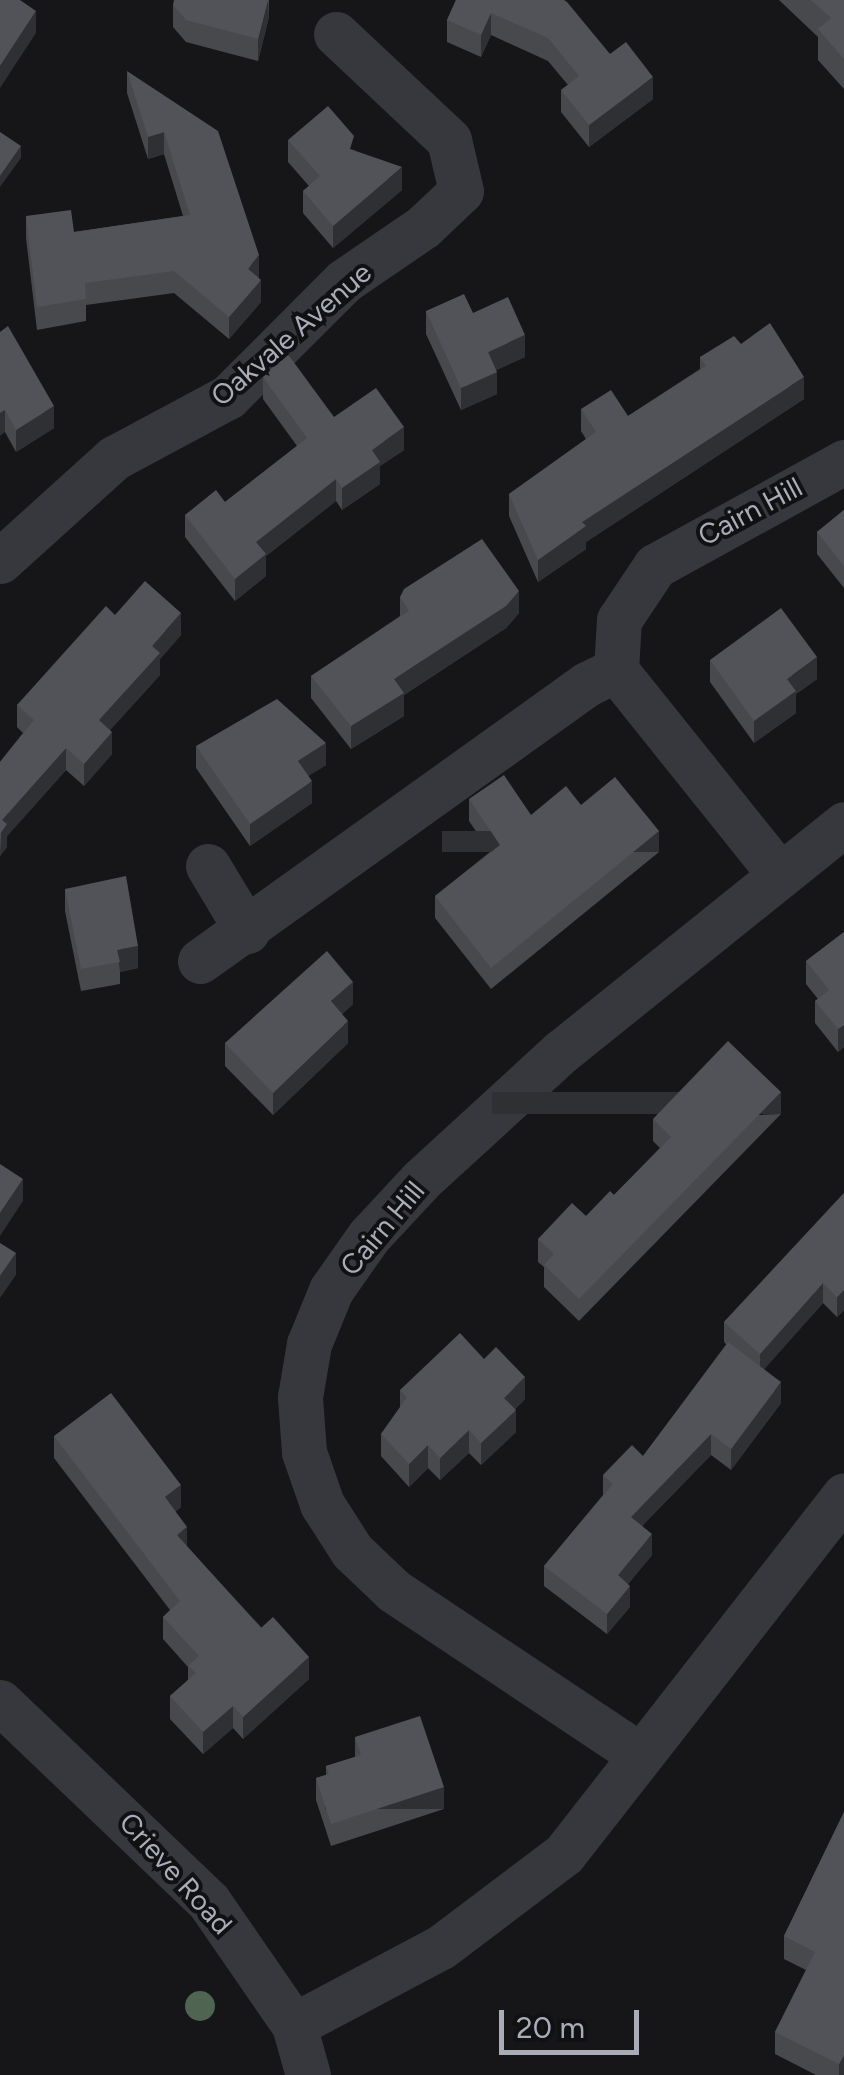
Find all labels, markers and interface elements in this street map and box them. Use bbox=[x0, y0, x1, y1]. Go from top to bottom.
street label: Oakvale Avenue bbox=[204, 255, 378, 413]
street label: Cairn Hill bbox=[692, 470, 808, 552]
street label: Cairn Hill bbox=[333, 1174, 431, 1282]
street label: Crieve Road bbox=[113, 1805, 239, 1941]
scale bar bbox=[504, 1990, 644, 2052]
text: 20 m bbox=[516, 2009, 585, 2046]

